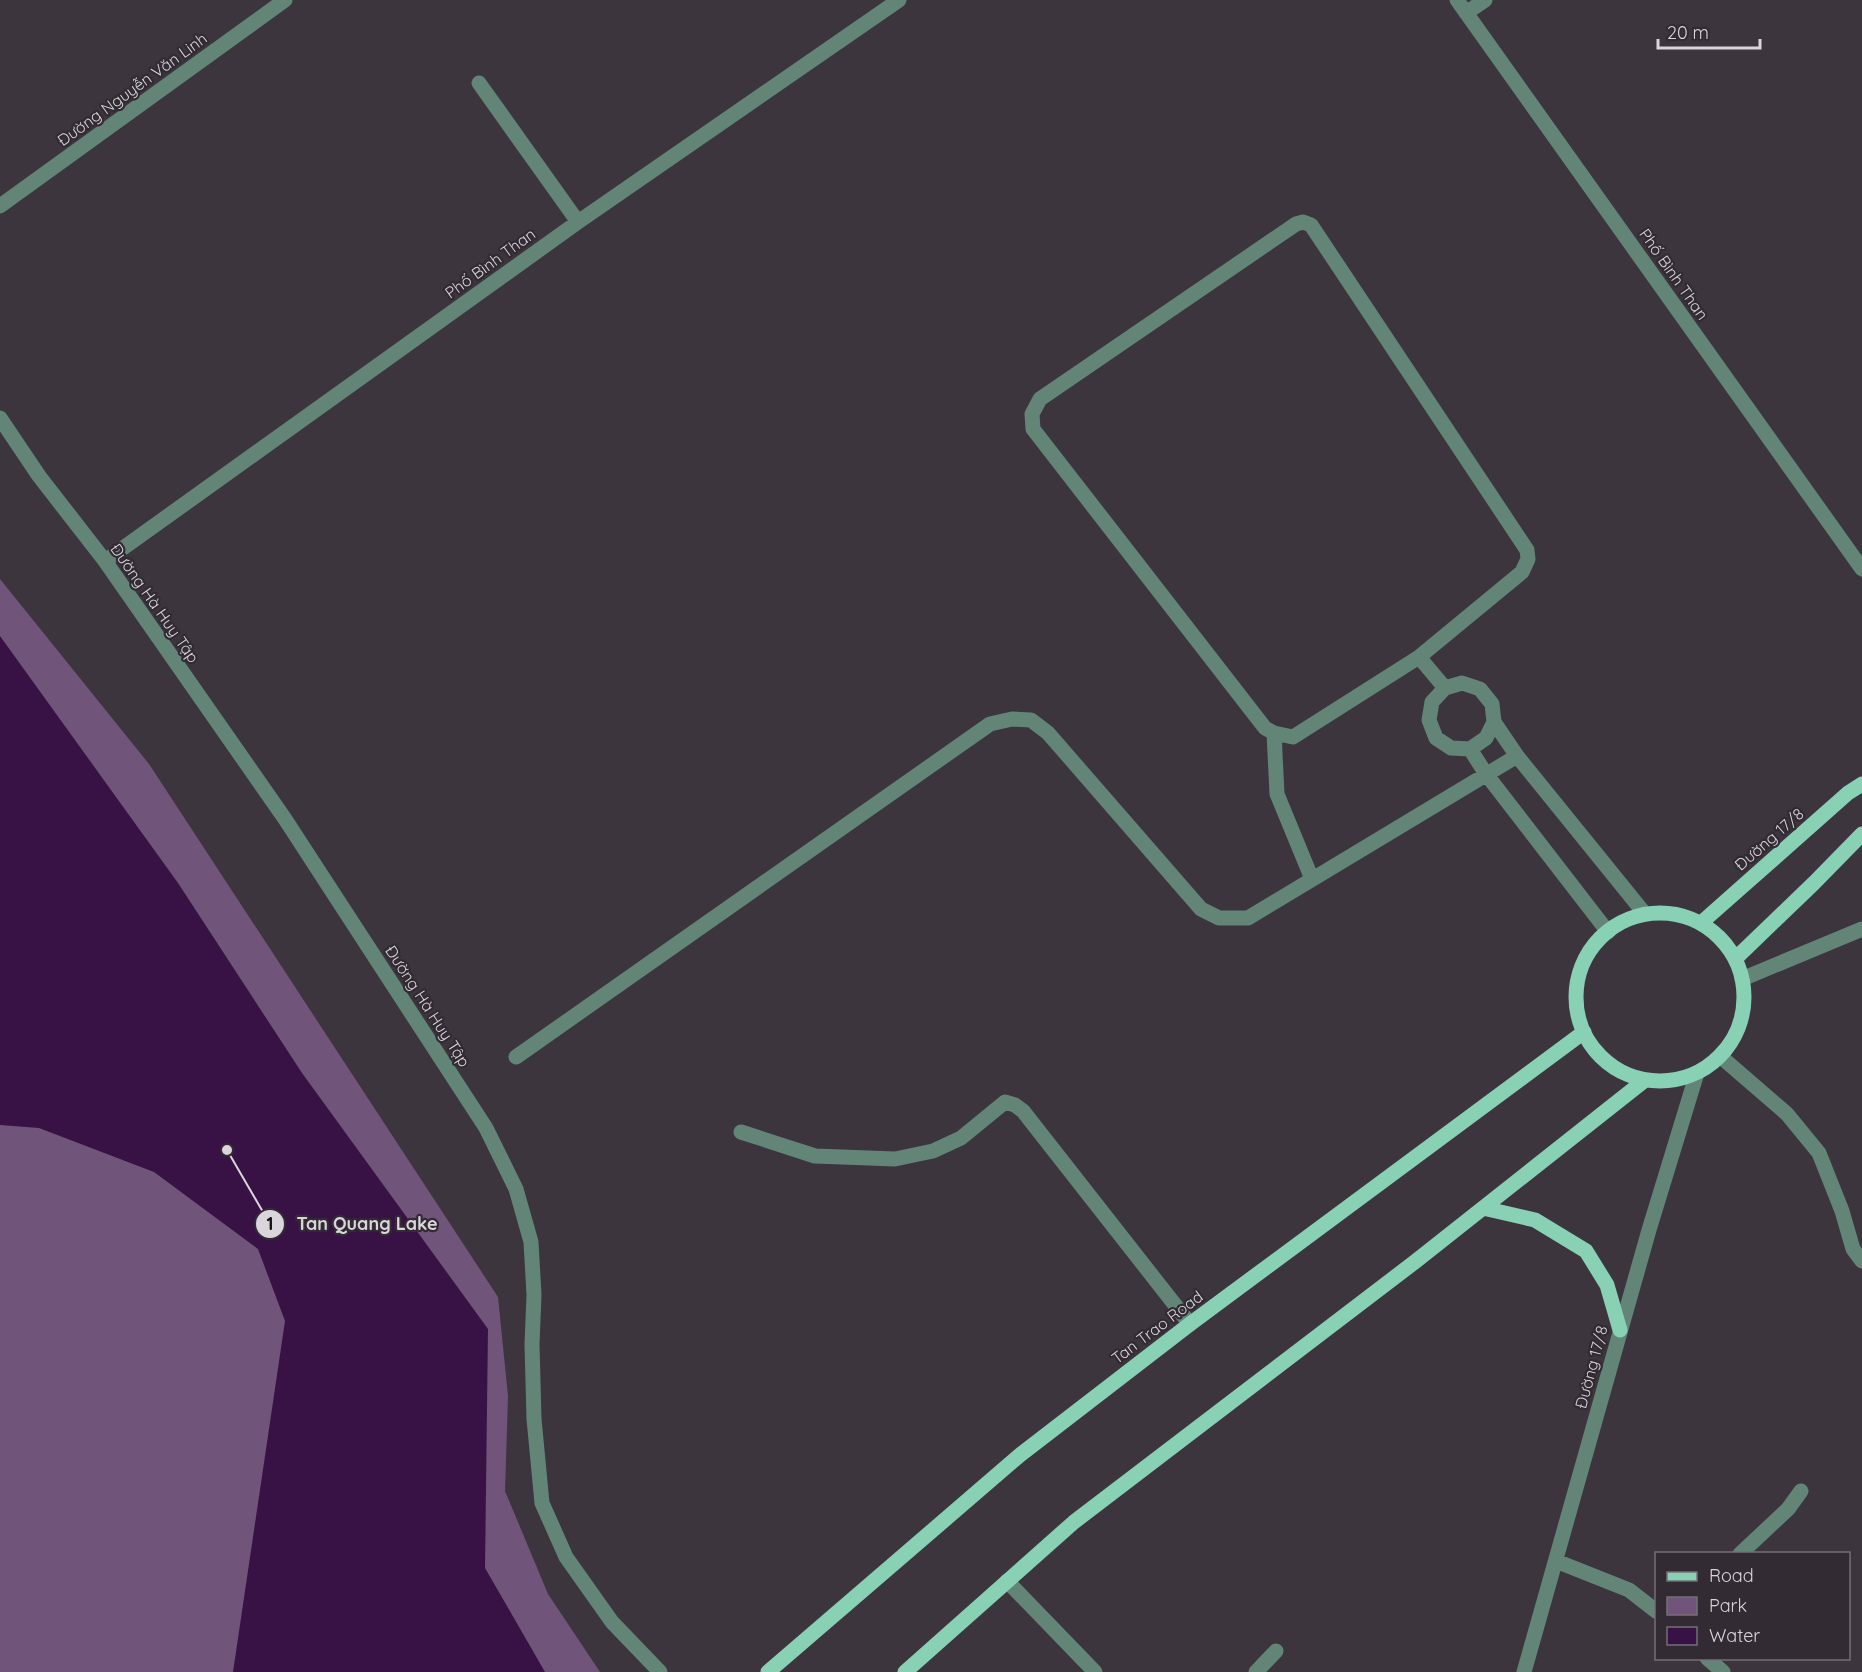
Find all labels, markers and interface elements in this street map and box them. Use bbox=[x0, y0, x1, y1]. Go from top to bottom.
scale bar bbox=[1658, 12, 1760, 50]
text: 20 m bbox=[1667, 21, 1709, 44]
street label: Đường Nguyễn Văn Linh bbox=[53, 28, 211, 150]
street label: Phố Bình Than bbox=[441, 223, 539, 303]
street label: Phố Bình Than bbox=[1635, 224, 1713, 324]
street label: Đường Hà Huy Tập bbox=[106, 540, 204, 666]
street label: Đường 17/8 bbox=[1730, 804, 1808, 874]
street label: Đường Hà Huy Tập bbox=[381, 941, 475, 1071]
callout: Tan Quang Lake bbox=[255, 1206, 450, 1242]
text: 1 bbox=[266, 1212, 274, 1235]
text: Tan Quang Lake bbox=[296, 1212, 438, 1235]
street label: Tan Trao Road bbox=[1107, 1286, 1207, 1368]
street label: Đường 17/8 bbox=[1570, 1323, 1612, 1411]
legend bbox=[1655, 1552, 1850, 1660]
text: Road bbox=[1709, 1564, 1754, 1587]
text: Park bbox=[1709, 1594, 1747, 1617]
text: Water bbox=[1709, 1624, 1760, 1647]

